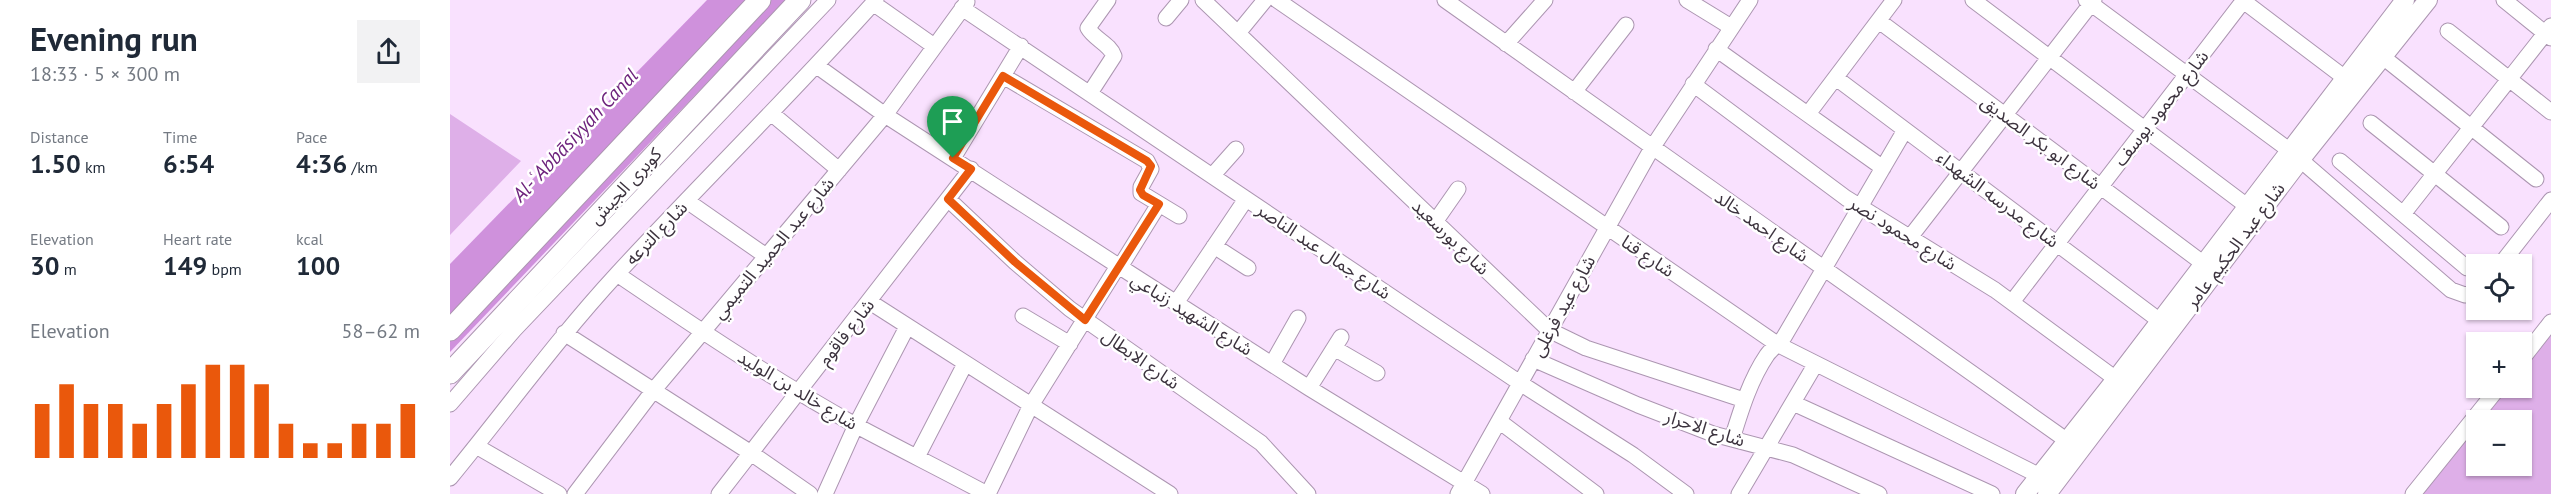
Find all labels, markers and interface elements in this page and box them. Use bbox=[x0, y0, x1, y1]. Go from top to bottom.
text: Evening run bbox=[30, 17, 198, 60]
button: share bbox=[357, 20, 420, 83]
street label: شارع محمود يوسف bbox=[2109, 45, 2216, 172]
text: 18:33 · 5 × 300 m bbox=[30, 61, 180, 87]
water label: Al-ʿAbbāsiyyah Canal bbox=[506, 62, 644, 208]
street label: شارع ابو بكر الصديق bbox=[1975, 90, 2105, 197]
pin bbox=[927, 96, 978, 158]
icon: arrive bbox=[936, 105, 969, 138]
text: Distance bbox=[30, 127, 89, 147]
text: Time bbox=[163, 127, 197, 147]
text: Pace bbox=[296, 127, 327, 147]
street label: كوبرى الجيش bbox=[584, 142, 667, 229]
street label: شارع مدرسه الشهداء bbox=[1930, 145, 2064, 255]
text: 1.50 bbox=[30, 147, 81, 180]
text: 6:54 bbox=[163, 147, 214, 180]
text: 4:36 bbox=[296, 147, 347, 180]
text: km bbox=[81, 157, 106, 177]
text: /km bbox=[347, 157, 378, 177]
street label: شارع عبد الحميد التميمي bbox=[707, 172, 841, 325]
street label: شارع عبد الحكيم عامر bbox=[2180, 178, 2292, 315]
street label: شارع احمد خالد bbox=[1709, 185, 1814, 269]
street label: شارع محمود نصر bbox=[1843, 190, 1961, 278]
street label: شارع بورسعيد bbox=[1405, 194, 1495, 282]
street label: شارع الترعه bbox=[620, 196, 694, 272]
street label: شارع جمال عبد الناصر bbox=[1250, 197, 1395, 307]
text: Elevation bbox=[30, 229, 94, 249]
text: Heart rate bbox=[163, 229, 232, 249]
text: kcal bbox=[296, 229, 323, 249]
street label: شارع قنا bbox=[1615, 230, 1679, 285]
text: 30 bbox=[30, 249, 59, 282]
text: 149 bbox=[163, 249, 207, 282]
text: 100 bbox=[296, 249, 340, 282]
street label: شارع عيد فرغلى bbox=[1526, 251, 1603, 362]
map controls bbox=[2466, 254, 2532, 476]
button: locate bbox=[2466, 254, 2532, 320]
text: m bbox=[59, 259, 77, 279]
text: bpm bbox=[207, 259, 242, 279]
street label: شارع الشهيد زنباعي bbox=[1125, 267, 1257, 363]
street label: شارع فاقوم bbox=[813, 294, 882, 372]
text: Elevation bbox=[30, 318, 110, 344]
text: 58–62 m bbox=[342, 318, 420, 344]
street label: شارع الابطال bbox=[1096, 324, 1184, 397]
button: + bbox=[2466, 332, 2532, 398]
street label: شارع خالد بن الوليد bbox=[732, 345, 862, 437]
street label: شارع الاحرار bbox=[1660, 404, 1748, 455]
button: − bbox=[2466, 410, 2532, 476]

